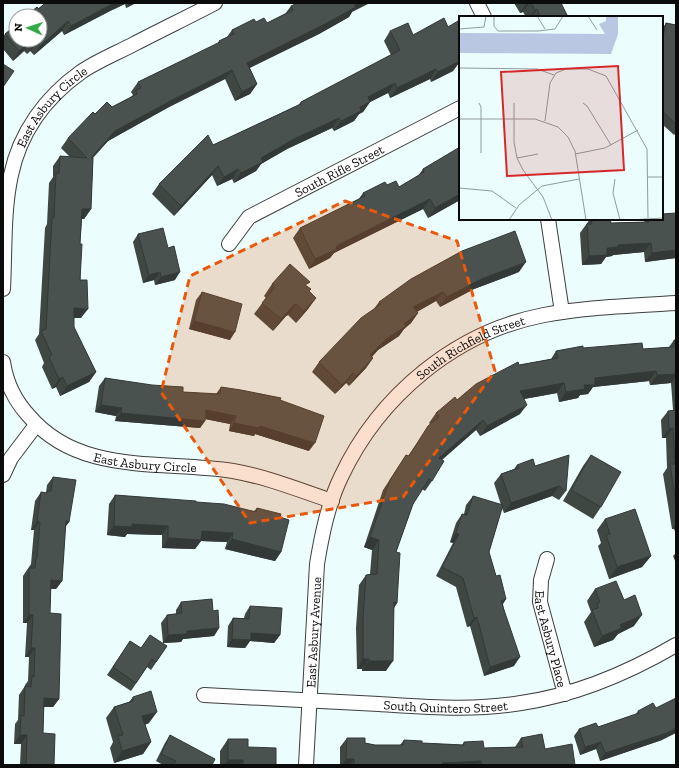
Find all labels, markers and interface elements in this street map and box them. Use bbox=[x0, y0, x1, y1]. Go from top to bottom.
north arrow bbox=[8, 8, 48, 48]
inset map bbox=[459, 16, 663, 220]
text: N bbox=[12, 22, 25, 32]
street label: East Asbury Circle bbox=[13, 63, 90, 150]
street label: South Rifle Street bbox=[292, 141, 386, 200]
street label: South Richfield Street bbox=[413, 312, 527, 383]
street label: East Asbury Circle bbox=[92, 449, 197, 475]
street label: East Asbury Avenue bbox=[303, 576, 324, 688]
street label: East Asbury Place bbox=[532, 590, 570, 689]
street label: South Quintero Street bbox=[383, 697, 509, 715]

